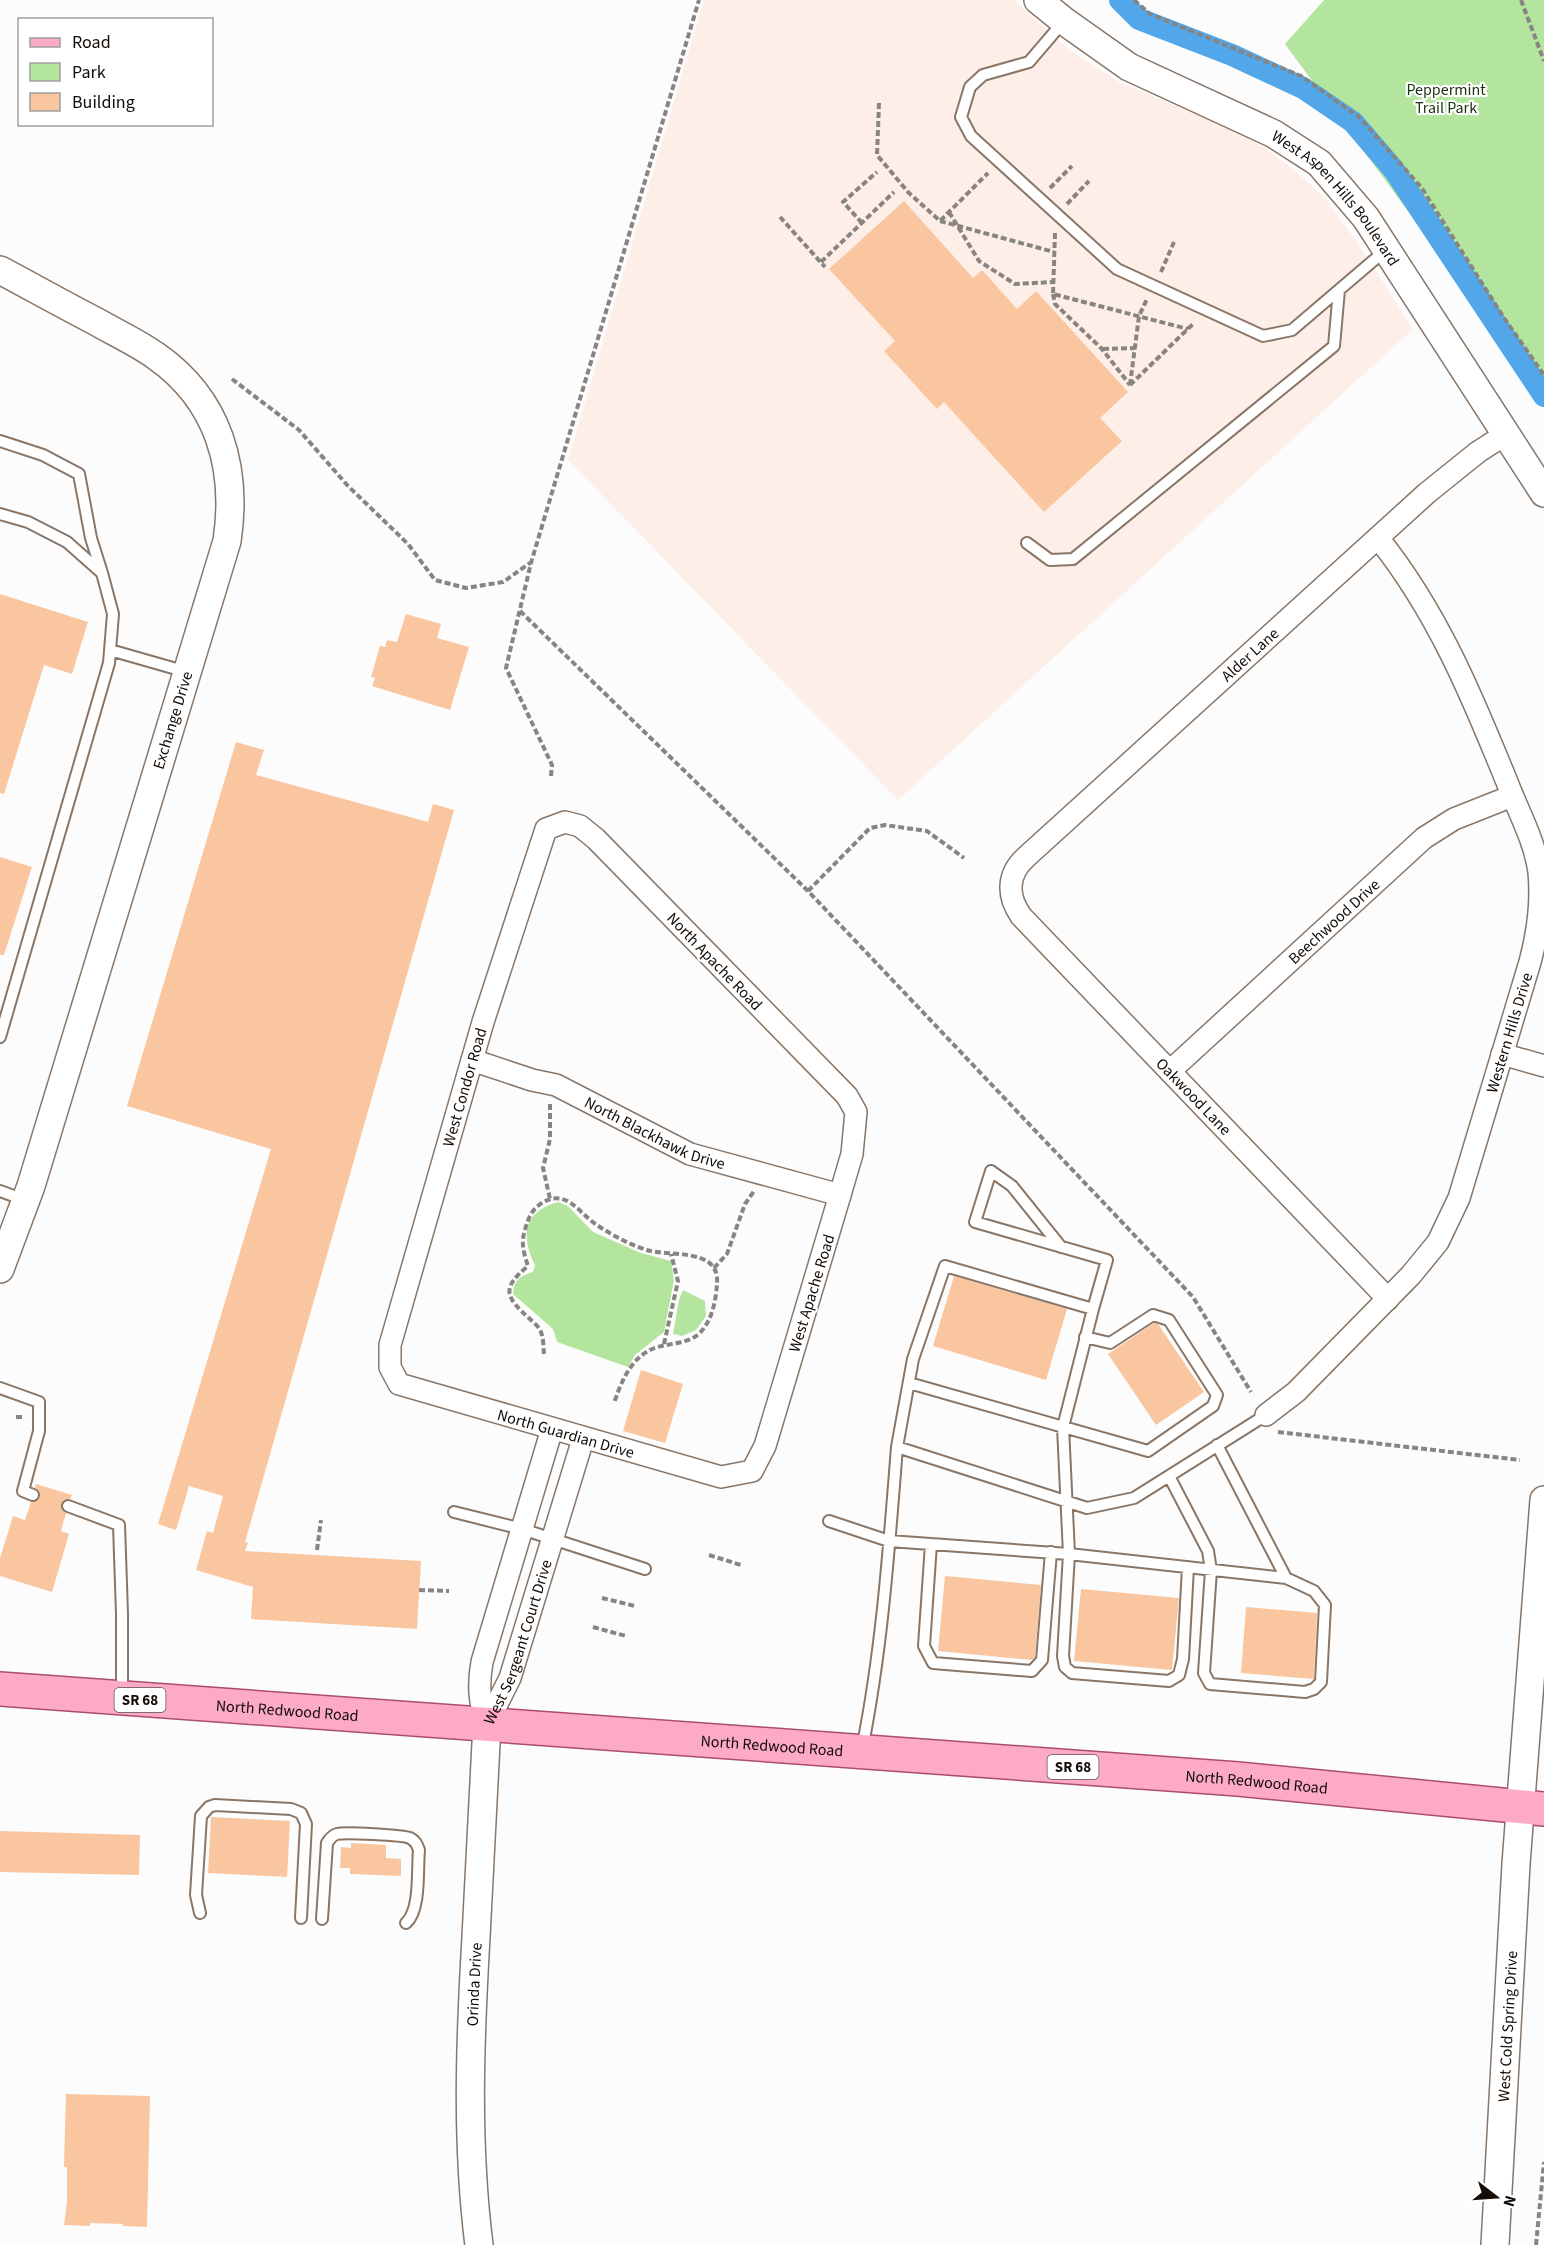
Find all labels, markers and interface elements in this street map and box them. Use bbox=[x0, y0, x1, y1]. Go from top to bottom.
legend bbox=[18, 18, 213, 126]
text: Road bbox=[72, 30, 111, 55]
text: Park bbox=[72, 60, 106, 85]
park label: Peppermint Trail Park bbox=[1406, 79, 1486, 119]
text: Building bbox=[72, 90, 135, 115]
street label: West Aspen Hills Boulevard bbox=[1267, 125, 1404, 271]
street label: Alder Lane bbox=[1217, 623, 1284, 687]
street label: Exchange Drive bbox=[148, 669, 198, 772]
street label: Beechwood Drive bbox=[1284, 874, 1385, 969]
street label: North Apache Road bbox=[662, 908, 767, 1016]
street label: Western Hills Drive bbox=[1481, 970, 1538, 1096]
street label: West Condor Road bbox=[437, 1025, 492, 1149]
street label: Oakwood Lane bbox=[1151, 1053, 1236, 1140]
street label: North Blackhawk Drive bbox=[581, 1092, 727, 1175]
street label: West Apache Road bbox=[784, 1232, 840, 1355]
street label: North Guardian Drive bbox=[495, 1404, 637, 1464]
street label: West Sergeant Court Drive bbox=[479, 1557, 558, 1728]
road number: SR 68 bbox=[114, 1688, 166, 1712]
street label: North Redwood Road bbox=[215, 1695, 359, 1727]
street label: North Redwood Road bbox=[700, 1730, 844, 1762]
road number: SR 68 bbox=[1048, 1755, 1098, 1779]
street label: North Redwood Road bbox=[1184, 1765, 1329, 1800]
street label: Orinda Drive bbox=[462, 1942, 488, 2027]
street label: West Cold Spring Drive bbox=[1493, 1950, 1523, 2102]
north arrow bbox=[1466, 2167, 1526, 2227]
text: N bbox=[1497, 2193, 1521, 2209]

